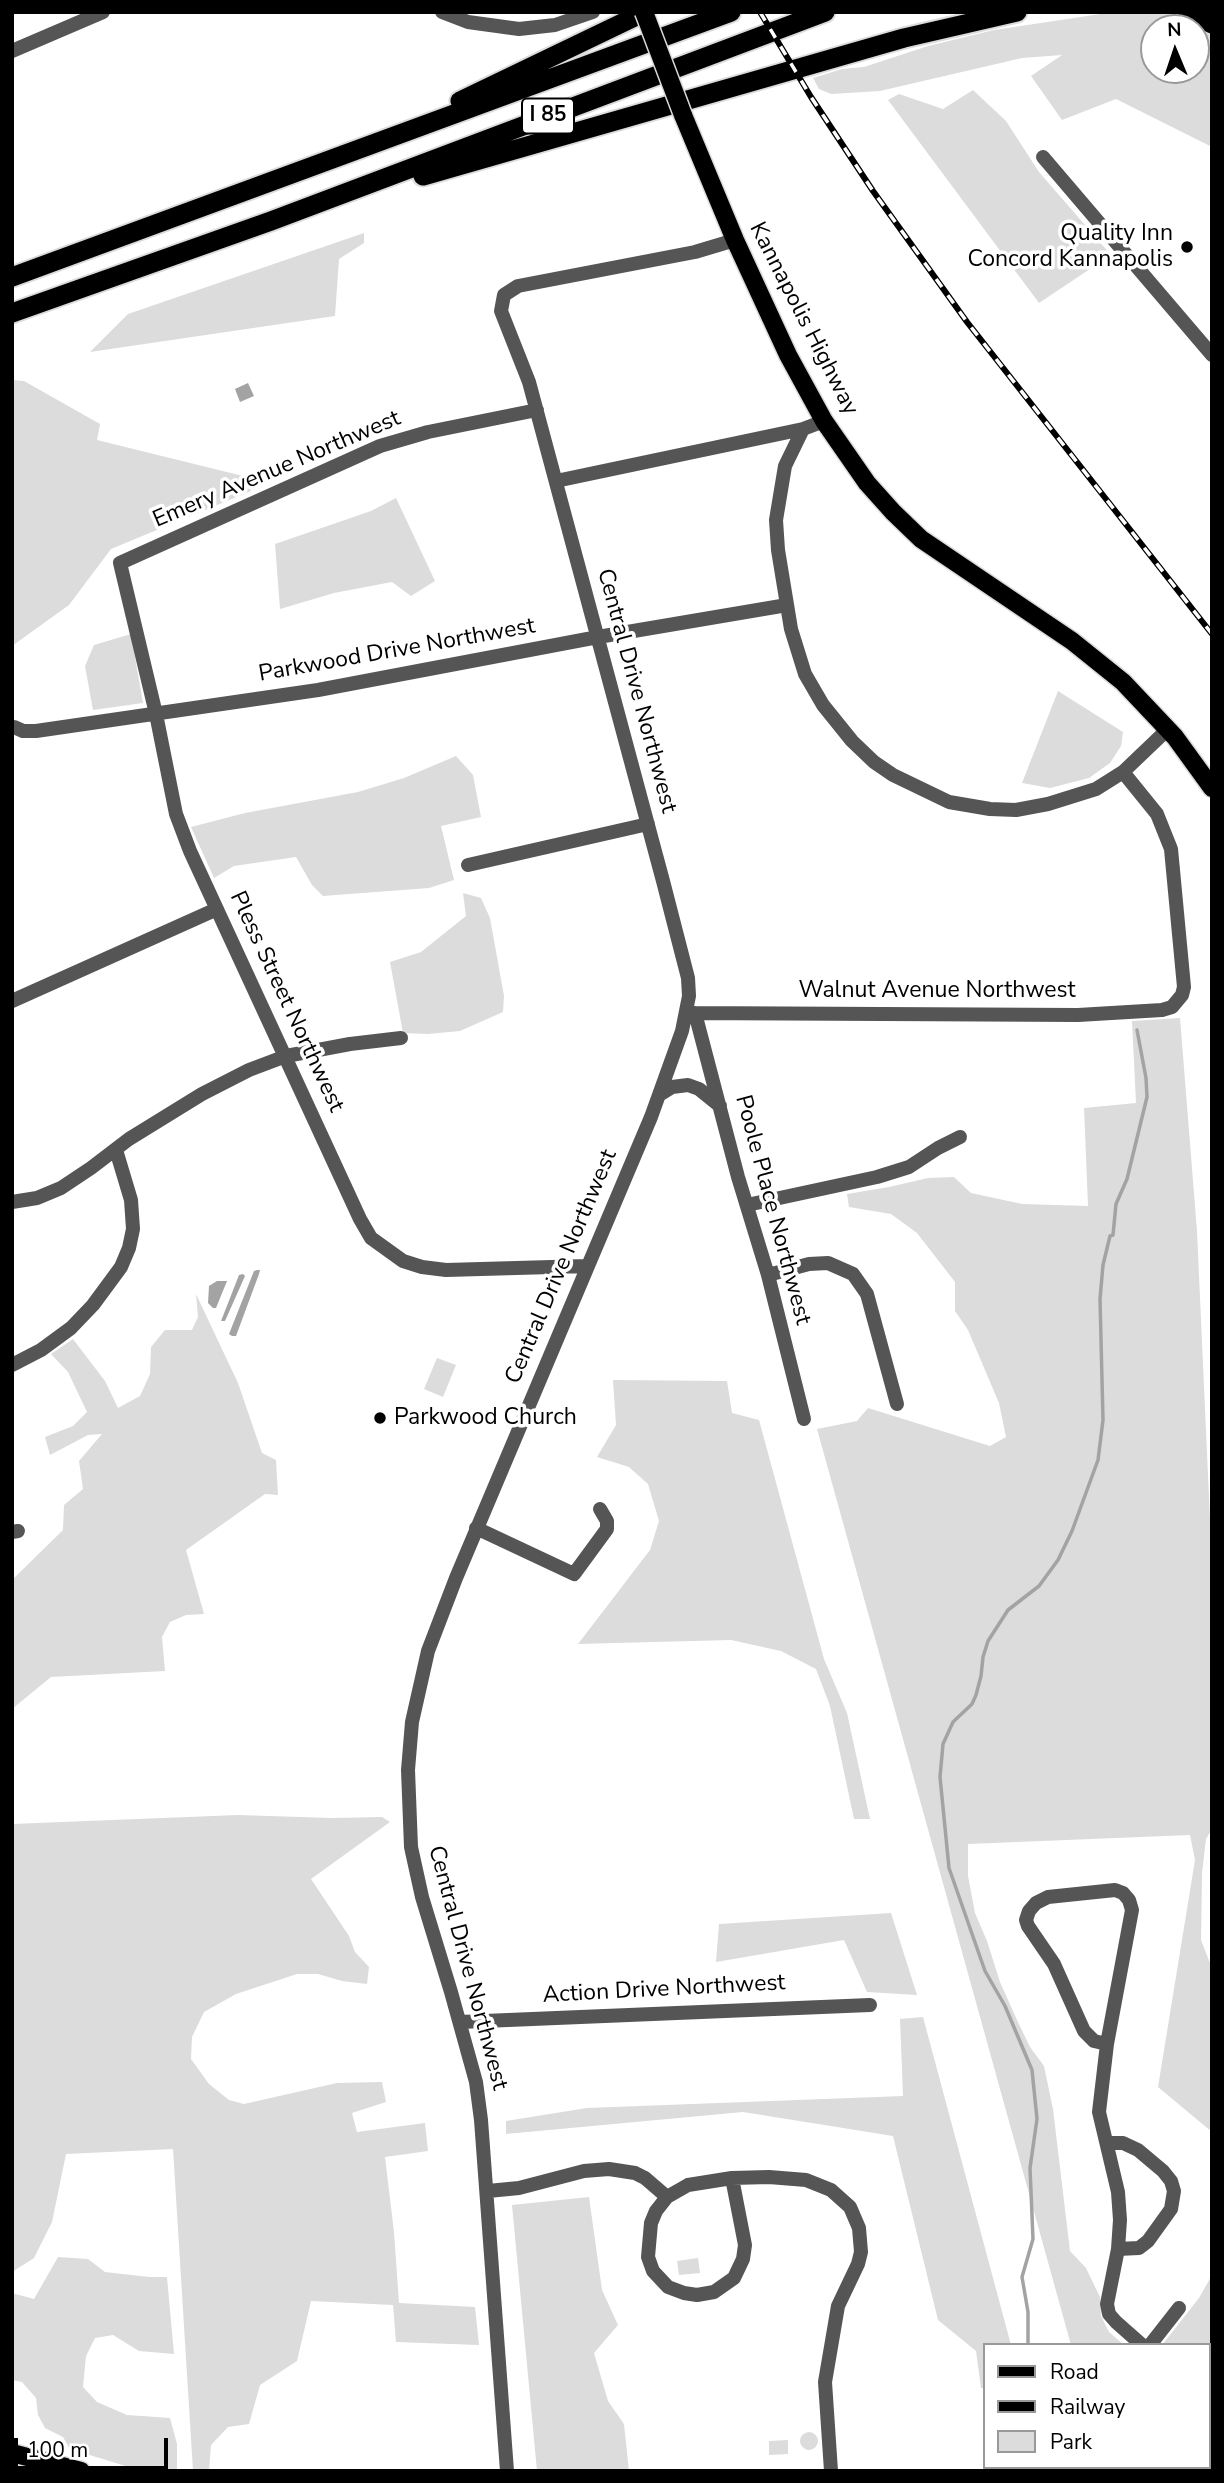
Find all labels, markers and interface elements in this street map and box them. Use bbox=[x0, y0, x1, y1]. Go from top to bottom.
north arrow bbox=[1140, 14, 1210, 84]
text: N bbox=[1167, 17, 1182, 43]
road number: I 85 bbox=[522, 99, 574, 134]
street label: Kannapolis Highway bbox=[742, 218, 864, 420]
place label: Quality Inn Concord Kannapolis bbox=[968, 220, 1173, 274]
marker: Quality Inn Concord Kannapolis bbox=[1179, 239, 1195, 255]
street label: Emery Avenue Northwest bbox=[149, 405, 405, 535]
street label: Central Drive Northwest bbox=[590, 566, 682, 816]
street label: Parkwood Drive Northwest bbox=[257, 613, 537, 689]
street label: Pless Street Northwest bbox=[223, 887, 349, 1117]
street label: Walnut Avenue Northwest bbox=[798, 977, 1076, 1005]
street label: Poole Place Northwest bbox=[728, 1092, 816, 1328]
street label: Central Drive Northwest bbox=[500, 1146, 624, 1388]
place label: Parkwood Church bbox=[394, 1404, 577, 1432]
marker: Parkwood Church bbox=[372, 1410, 388, 1426]
street label: Central Drive Northwest bbox=[421, 1843, 513, 2093]
street label: Action Drive Northwest bbox=[542, 1970, 786, 2010]
legend bbox=[982, 2343, 1210, 2469]
text: Road bbox=[1050, 2358, 1099, 2386]
text: Railway bbox=[1050, 2393, 1125, 2421]
scale bar bbox=[18, 2424, 172, 2468]
text: Park bbox=[1050, 2428, 1092, 2456]
text: 100 m bbox=[27, 2436, 88, 2464]

